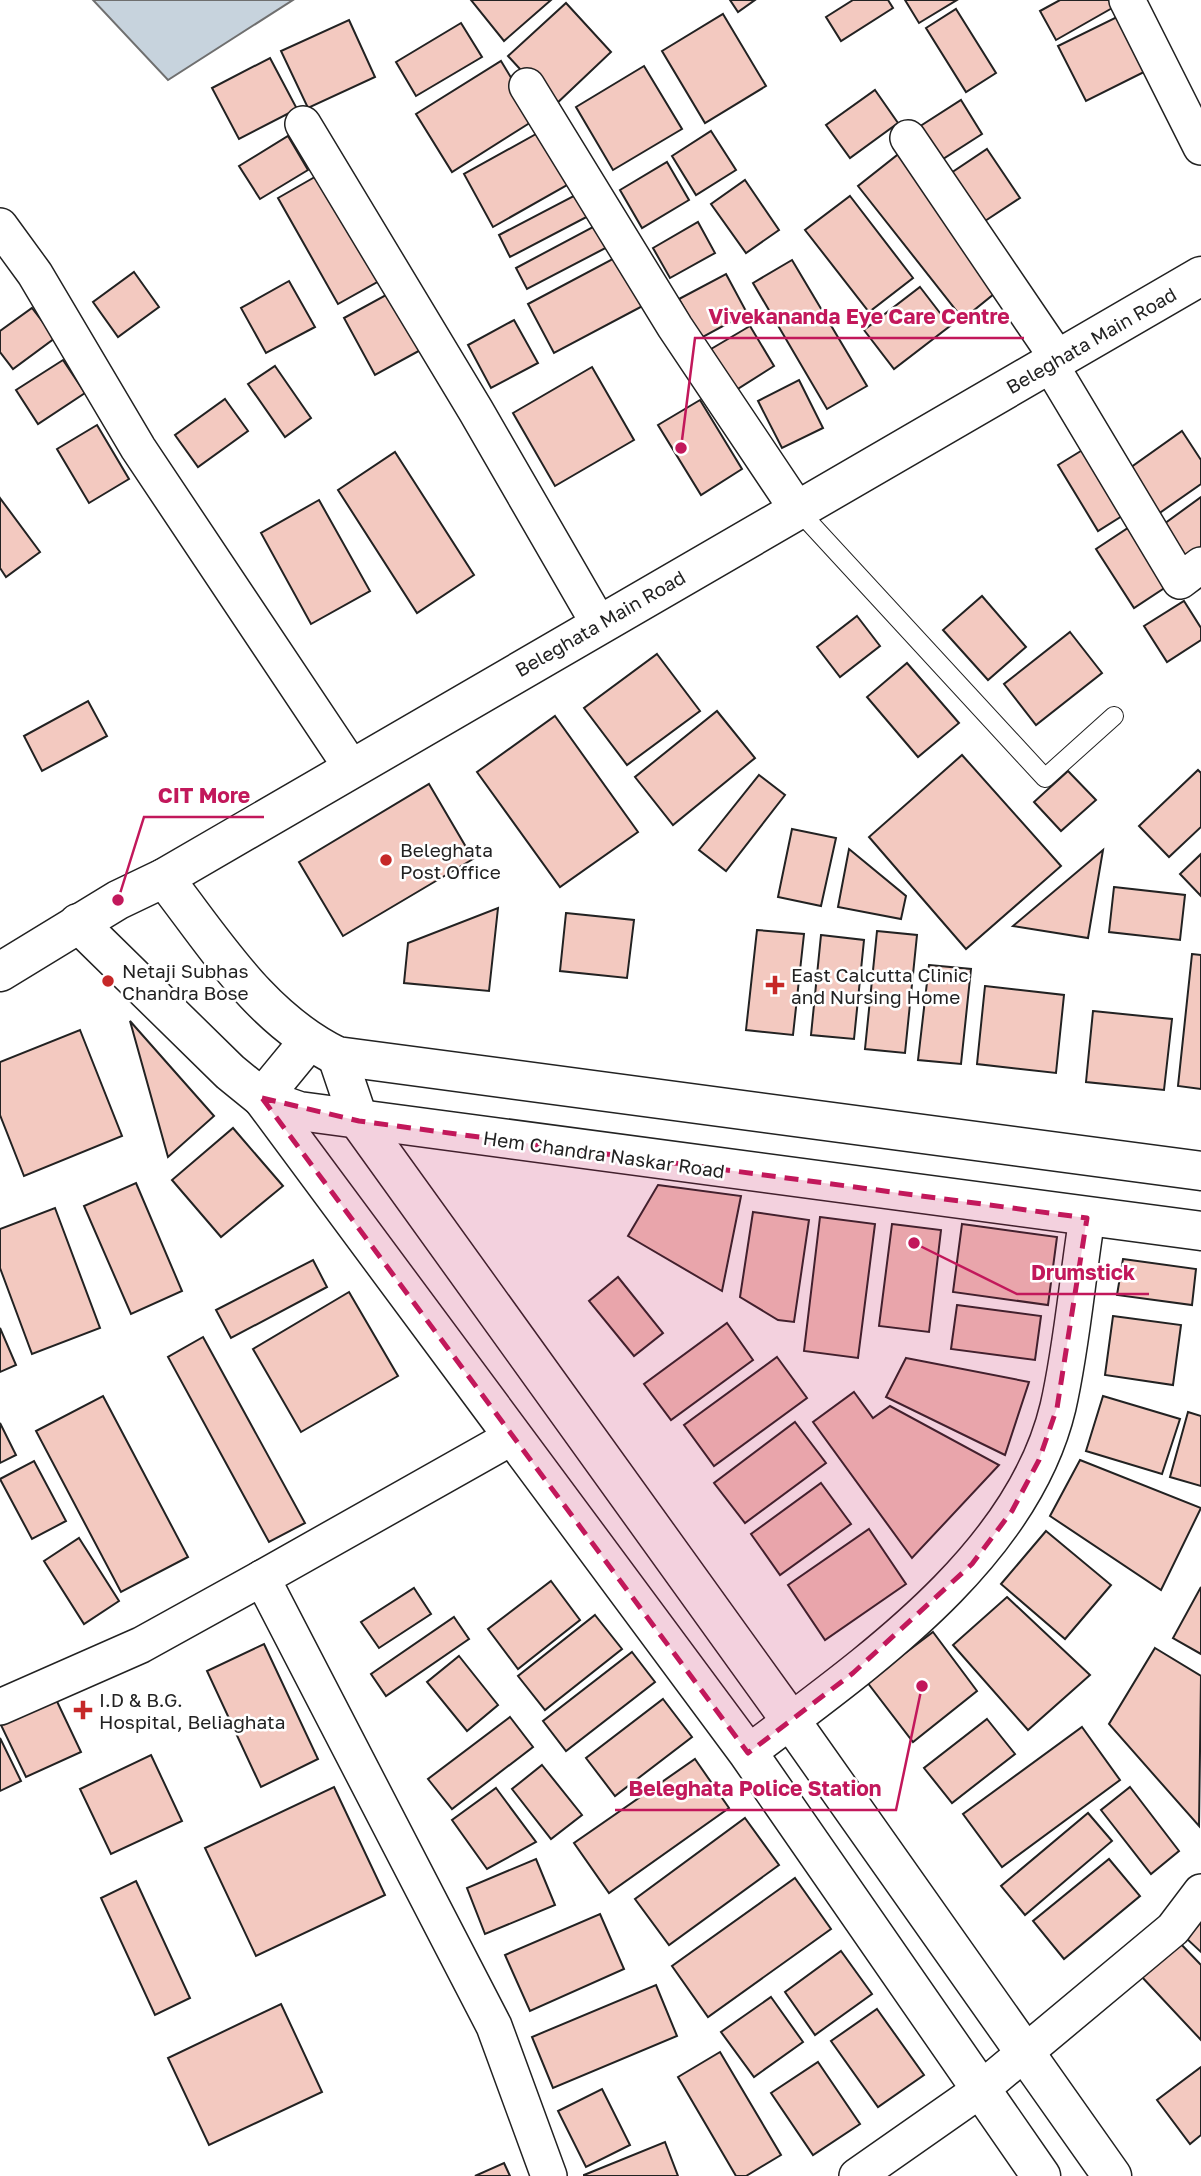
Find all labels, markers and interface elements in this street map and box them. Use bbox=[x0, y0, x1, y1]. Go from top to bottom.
street label: Beleghata Main Road bbox=[1002, 282, 1180, 398]
callout: Vivekananda Eye Care Centre bbox=[695, 296, 1024, 338]
text: Vivekananda Eye Care Centre bbox=[708, 303, 1010, 329]
street label: Beleghata Main Road bbox=[511, 565, 689, 681]
callout: CIT More bbox=[144, 775, 264, 817]
text: CIT More bbox=[158, 782, 250, 808]
place label: Beleghata Post Office bbox=[400, 838, 501, 883]
marker: Beleghata Post Office bbox=[378, 852, 394, 868]
place label: Netaji Subhas Chandra Bose bbox=[122, 959, 249, 1004]
place label: East Calcutta Clinic and Nursing Home bbox=[791, 963, 969, 1008]
marker: Netaji Subhas Chandra Bose bbox=[100, 973, 116, 989]
marker: East Calcutta Clinic and Nursing Home bbox=[765, 975, 785, 995]
street label: Hem Chandra Naskar Road bbox=[482, 1126, 726, 1182]
callout: Drumstick bbox=[1017, 1252, 1149, 1294]
text: Drumstick bbox=[1031, 1259, 1135, 1285]
place label: I.D & B.G. Hospital, Beliaghata bbox=[99, 1688, 285, 1733]
marker: I.D & B.G. Hospital, Beliaghata bbox=[73, 1700, 93, 1720]
callout: Beleghata Police Station bbox=[615, 1768, 896, 1810]
text: Beleghata Police Station bbox=[628, 1775, 882, 1801]

